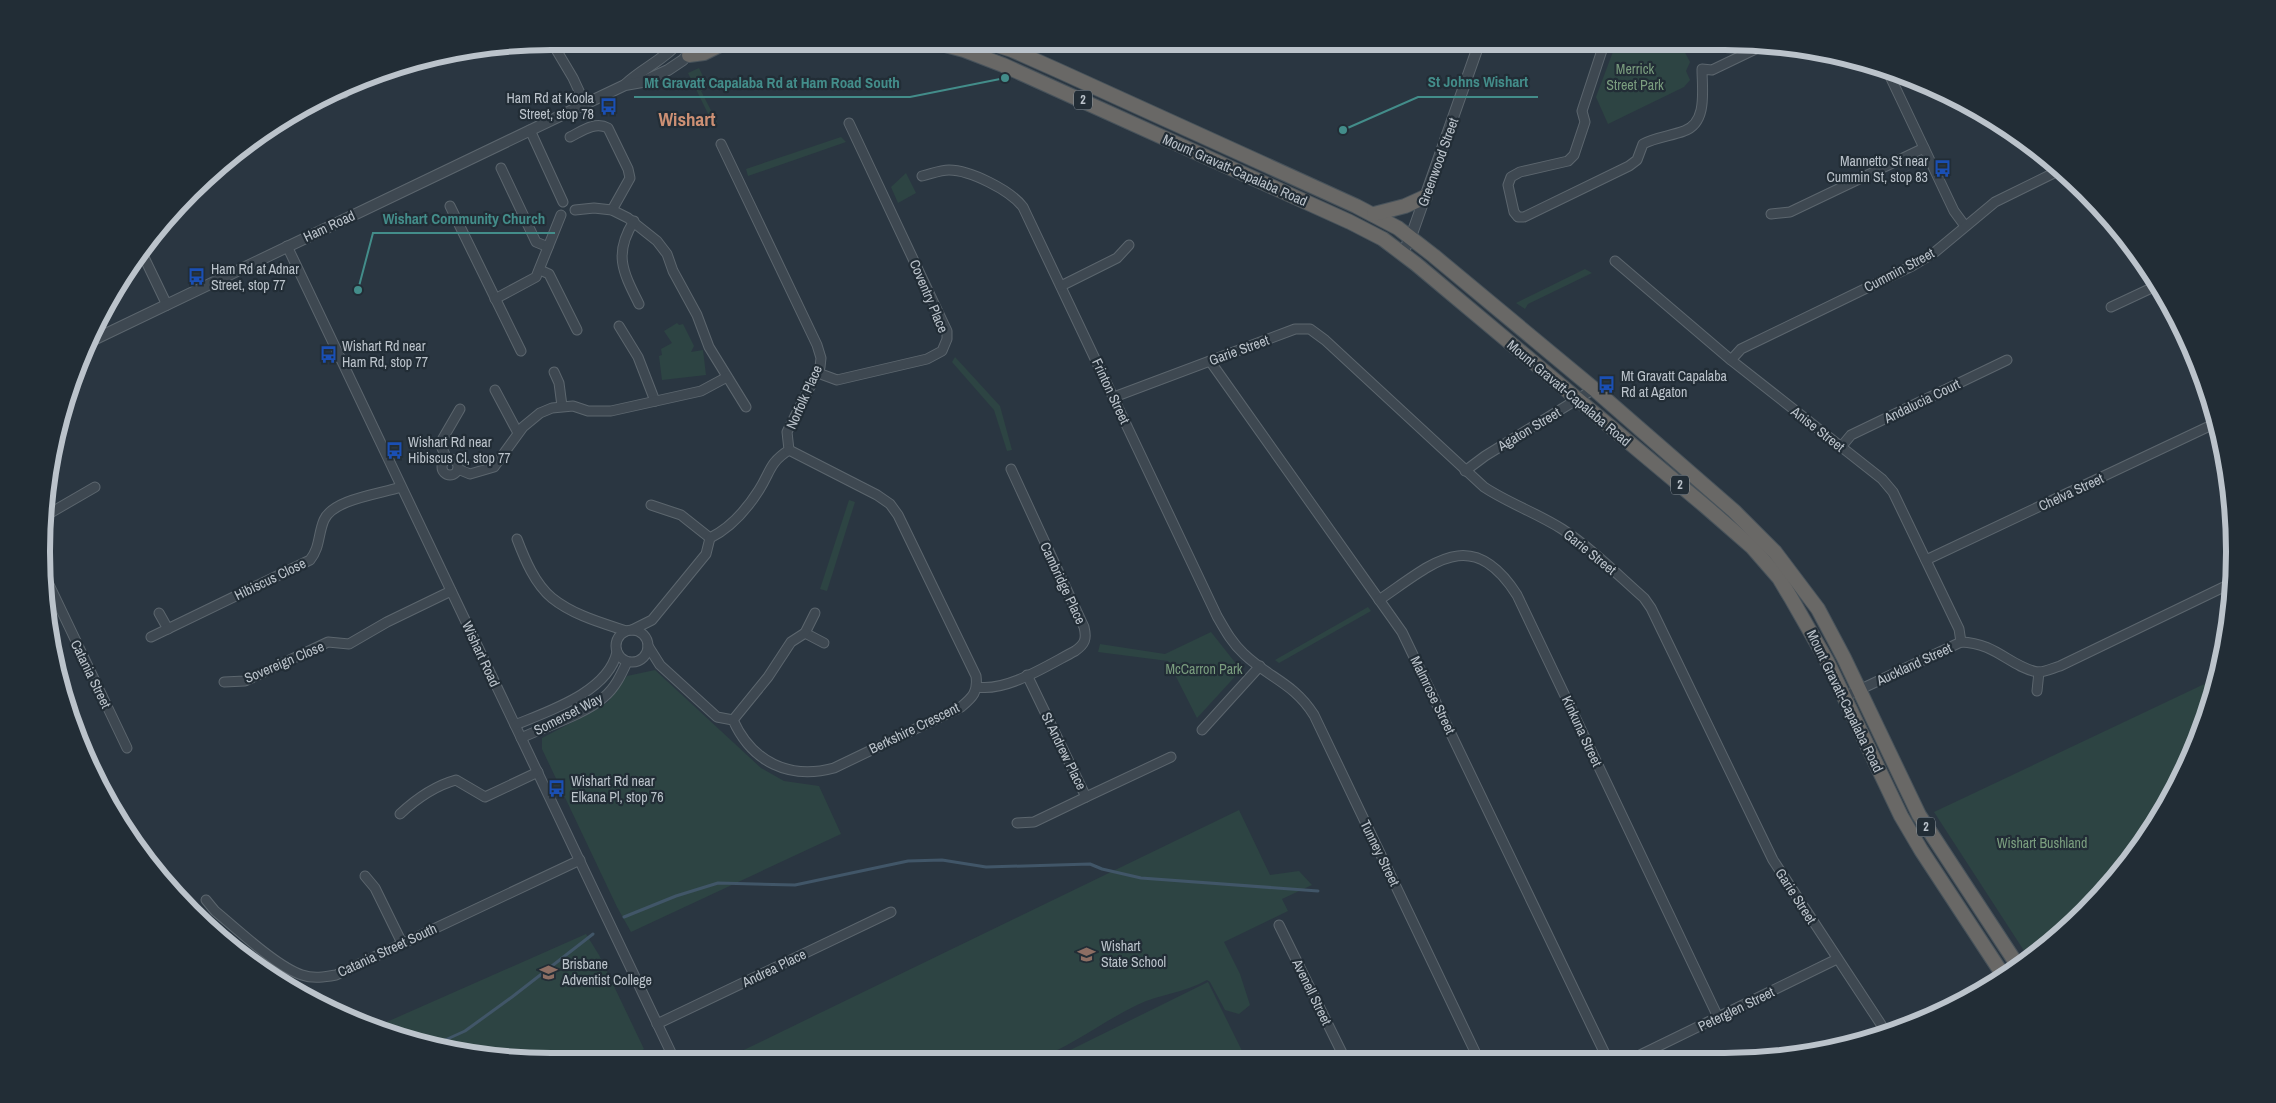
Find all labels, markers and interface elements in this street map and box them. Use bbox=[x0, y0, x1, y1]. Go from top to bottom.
park label: Merrick Street Park bbox=[1606, 60, 1664, 94]
callout: Mt Gravatt Capalaba Rd at Ham Road South bbox=[634, 67, 910, 97]
callout: St Johns Wishart bbox=[1418, 67, 1538, 97]
text: St Johns Wishart bbox=[1428, 71, 1528, 92]
text: Mt Gravatt Capalaba Rd at Ham Road South bbox=[644, 72, 900, 93]
place label: Ham Rd at Koola Street, stop 78 bbox=[507, 89, 595, 123]
road number: 2 bbox=[1074, 90, 1092, 110]
bus stop icon: Ham Rd at Koola Street, stop 78 bbox=[598, 96, 618, 116]
district label: Wishart bbox=[658, 106, 716, 132]
street label: Greenwood Street bbox=[1414, 115, 1462, 209]
street label: Mount Gravatt-Capalaba Road bbox=[1160, 130, 1310, 210]
place label: Mannetto St near Cummin St, stop 83 bbox=[1827, 152, 1928, 186]
bus stop icon: Mannetto St near Cummin St, stop 83 bbox=[1932, 159, 1952, 179]
callout: Wishart Community Church bbox=[373, 203, 555, 233]
street label: Ham Road bbox=[300, 206, 358, 246]
text: Wishart Community Church bbox=[383, 208, 545, 229]
street label: Cummin Street bbox=[1861, 244, 1937, 296]
street label: Coventry Place bbox=[906, 257, 952, 335]
place label: Ham Rd at Adnar Street, stop 77 bbox=[211, 260, 299, 294]
bus stop icon: Ham Rd at Adnar Street, stop 77 bbox=[187, 267, 207, 287]
street label: Garie Street bbox=[1207, 331, 1271, 369]
street label: Mount Gravatt-Capalaba Road bbox=[1503, 336, 1635, 450]
place label: Wishart Rd near Ham Rd, stop 77 bbox=[342, 337, 428, 371]
bus stop icon: Wishart Rd near Ham Rd, stop 77 bbox=[318, 344, 338, 364]
street label: Frinton Street bbox=[1088, 355, 1134, 427]
street label: Norfolk Place bbox=[782, 362, 826, 432]
place label: Mt Gravatt Capalaba Rd at Agaton bbox=[1621, 367, 1728, 401]
bus stop icon: Mt Gravatt Capalaba Rd at Agaton bbox=[1597, 374, 1617, 394]
street label: Andalucia Court bbox=[1880, 375, 1963, 428]
street label: Anise Street bbox=[1787, 402, 1848, 456]
street label: Agaton Street bbox=[1493, 403, 1564, 455]
place label: Wishart Rd near Hibiscus Cl, stop 77 bbox=[408, 433, 511, 467]
bus stop icon: Wishart Rd near Hibiscus Cl, stop 77 bbox=[384, 440, 404, 460]
street label: Chelva Street bbox=[2036, 469, 2106, 515]
road number: 2 bbox=[1671, 476, 1689, 494]
street label: Garie Street bbox=[1560, 525, 1620, 579]
street label: Cambridge Place bbox=[1036, 539, 1090, 627]
street label: Hibiscus Close bbox=[231, 554, 309, 604]
street label: Wishart Road bbox=[458, 618, 504, 690]
street label: Mount Gravatt-Capalaba Road bbox=[1803, 627, 1887, 775]
street label: Catania Street bbox=[67, 637, 115, 711]
street label: Sovereign Close bbox=[241, 637, 327, 687]
street label: Auckland Street bbox=[1873, 639, 1955, 690]
street label: Malmrose Street bbox=[1406, 653, 1460, 737]
park label: McCarron Park bbox=[1165, 660, 1243, 678]
street label: Somerset Way bbox=[531, 689, 606, 739]
street label: Kinkuna Street bbox=[1558, 693, 1606, 769]
street label: Berkshire Crescent bbox=[866, 698, 962, 758]
street label: St Andrew Place bbox=[1037, 709, 1091, 793]
place label: Wishart Rd near Elkana Pl, stop 76 bbox=[571, 772, 664, 806]
bus stop icon: Wishart Rd near Elkana Pl, stop 76 bbox=[547, 779, 567, 799]
street label: Tunney Street bbox=[1356, 817, 1404, 889]
road number: 2 bbox=[1917, 818, 1935, 836]
park label: Wishart Bushland bbox=[1997, 834, 2087, 852]
street label: Garie Street bbox=[1771, 865, 1821, 927]
street label: Catania Street South bbox=[335, 919, 439, 981]
place label: Wishart State School bbox=[1101, 937, 1166, 971]
school or university icon: Wishart State School bbox=[1077, 944, 1097, 964]
street label: Andrea Place bbox=[738, 945, 809, 992]
place label: Brisbane Adventist College bbox=[561, 955, 652, 989]
street label: Avenell Street bbox=[1288, 955, 1336, 1028]
school or university icon: Brisbane Adventist College bbox=[538, 962, 558, 982]
street label: Peterglen Street bbox=[1695, 983, 1777, 1035]

